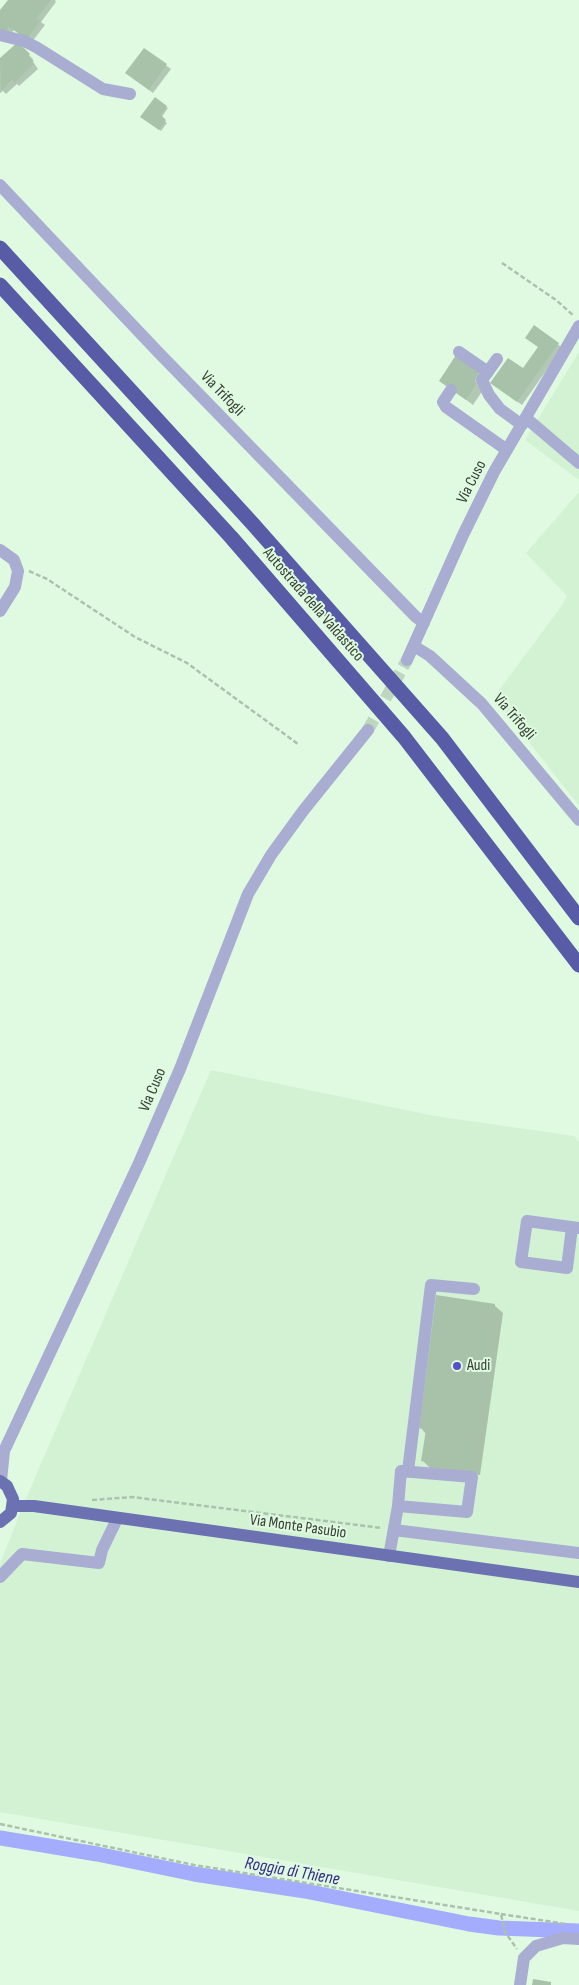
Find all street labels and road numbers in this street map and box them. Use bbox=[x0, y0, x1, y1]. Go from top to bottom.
street label: Via Trifogli bbox=[196, 367, 248, 421]
street label: Via Cuso bbox=[453, 457, 491, 507]
street label: Autostrada della Valdastico bbox=[258, 544, 368, 666]
street label: Via Trifogli bbox=[489, 690, 539, 744]
street label: Via Cuso bbox=[135, 1065, 171, 1115]
street label: Via Monte Pasubio bbox=[249, 1511, 347, 1543]

